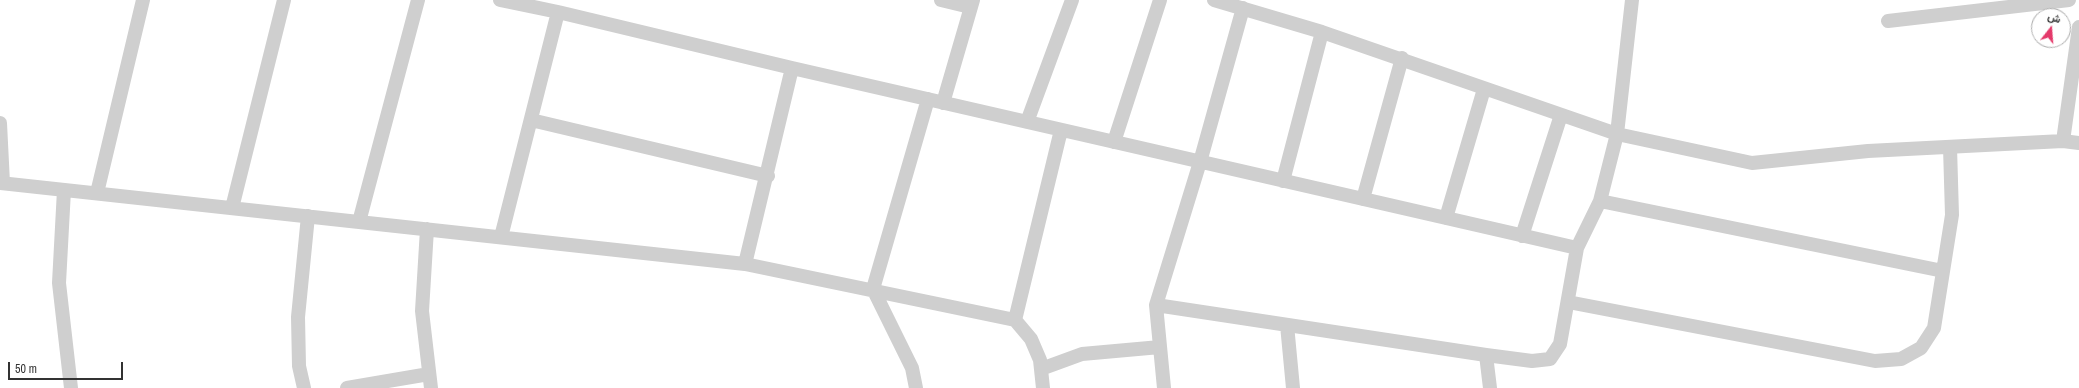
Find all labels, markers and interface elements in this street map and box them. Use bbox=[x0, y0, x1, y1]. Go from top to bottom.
north arrow bbox=[2031, 8, 2071, 48]
text: ش bbox=[2046, 9, 2063, 26]
scale bar bbox=[10, 354, 125, 380]
text: 50 m bbox=[15, 361, 37, 377]

